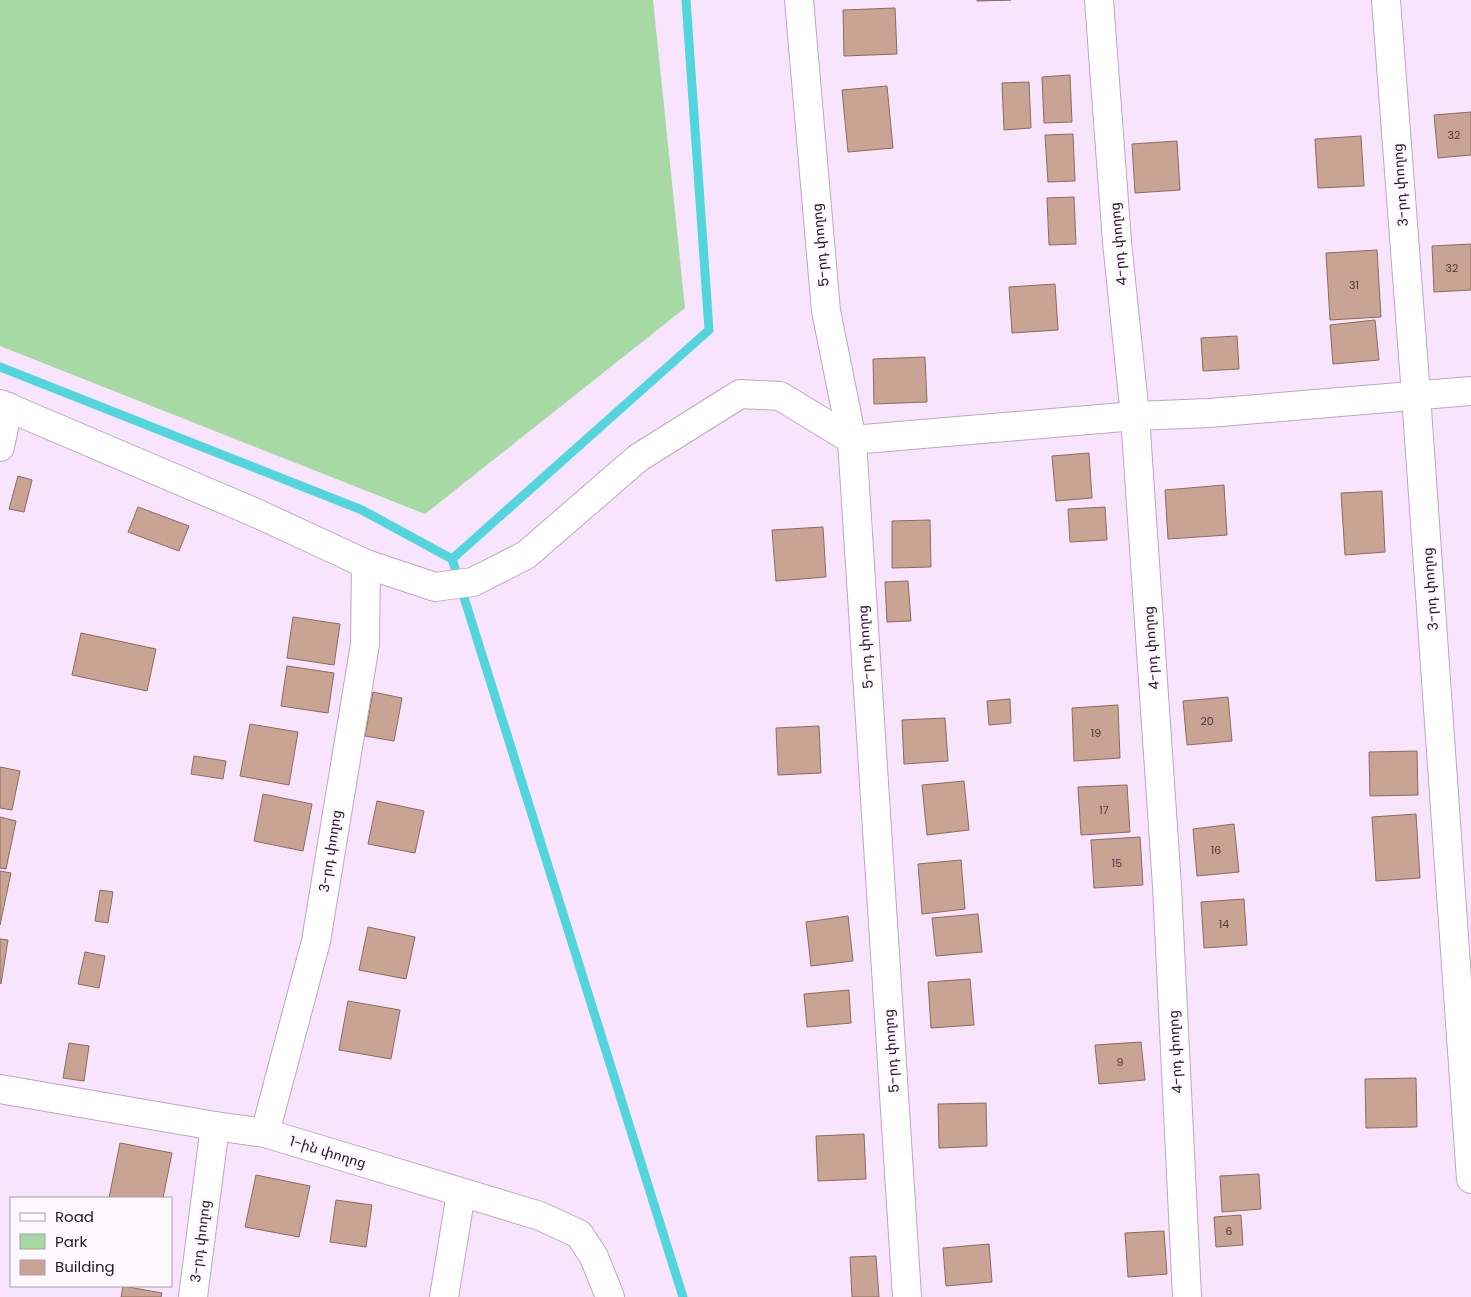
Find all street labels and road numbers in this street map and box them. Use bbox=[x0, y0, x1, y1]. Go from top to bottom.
street label: 3-րդ փողոց bbox=[1387, 143, 1413, 227]
street label: 4-րդ փողոց bbox=[1104, 201, 1132, 287]
street label: 5-րդ փողոց bbox=[806, 202, 834, 288]
street label: 3-րդ փողոց bbox=[1417, 547, 1443, 631]
street label: 5-րդ փողոց bbox=[852, 605, 878, 689]
street label: 4-րդ փողոց bbox=[1138, 606, 1164, 690]
street label: 3-րդ փողոց bbox=[314, 808, 346, 894]
street label: 5-րդ փողոց bbox=[878, 1009, 904, 1093]
street label: 4-րդ փողոց bbox=[1163, 1010, 1187, 1094]
street label: 1-ին փողոց bbox=[287, 1131, 369, 1173]
street label: 3-րդ փողոց bbox=[185, 1198, 215, 1284]

